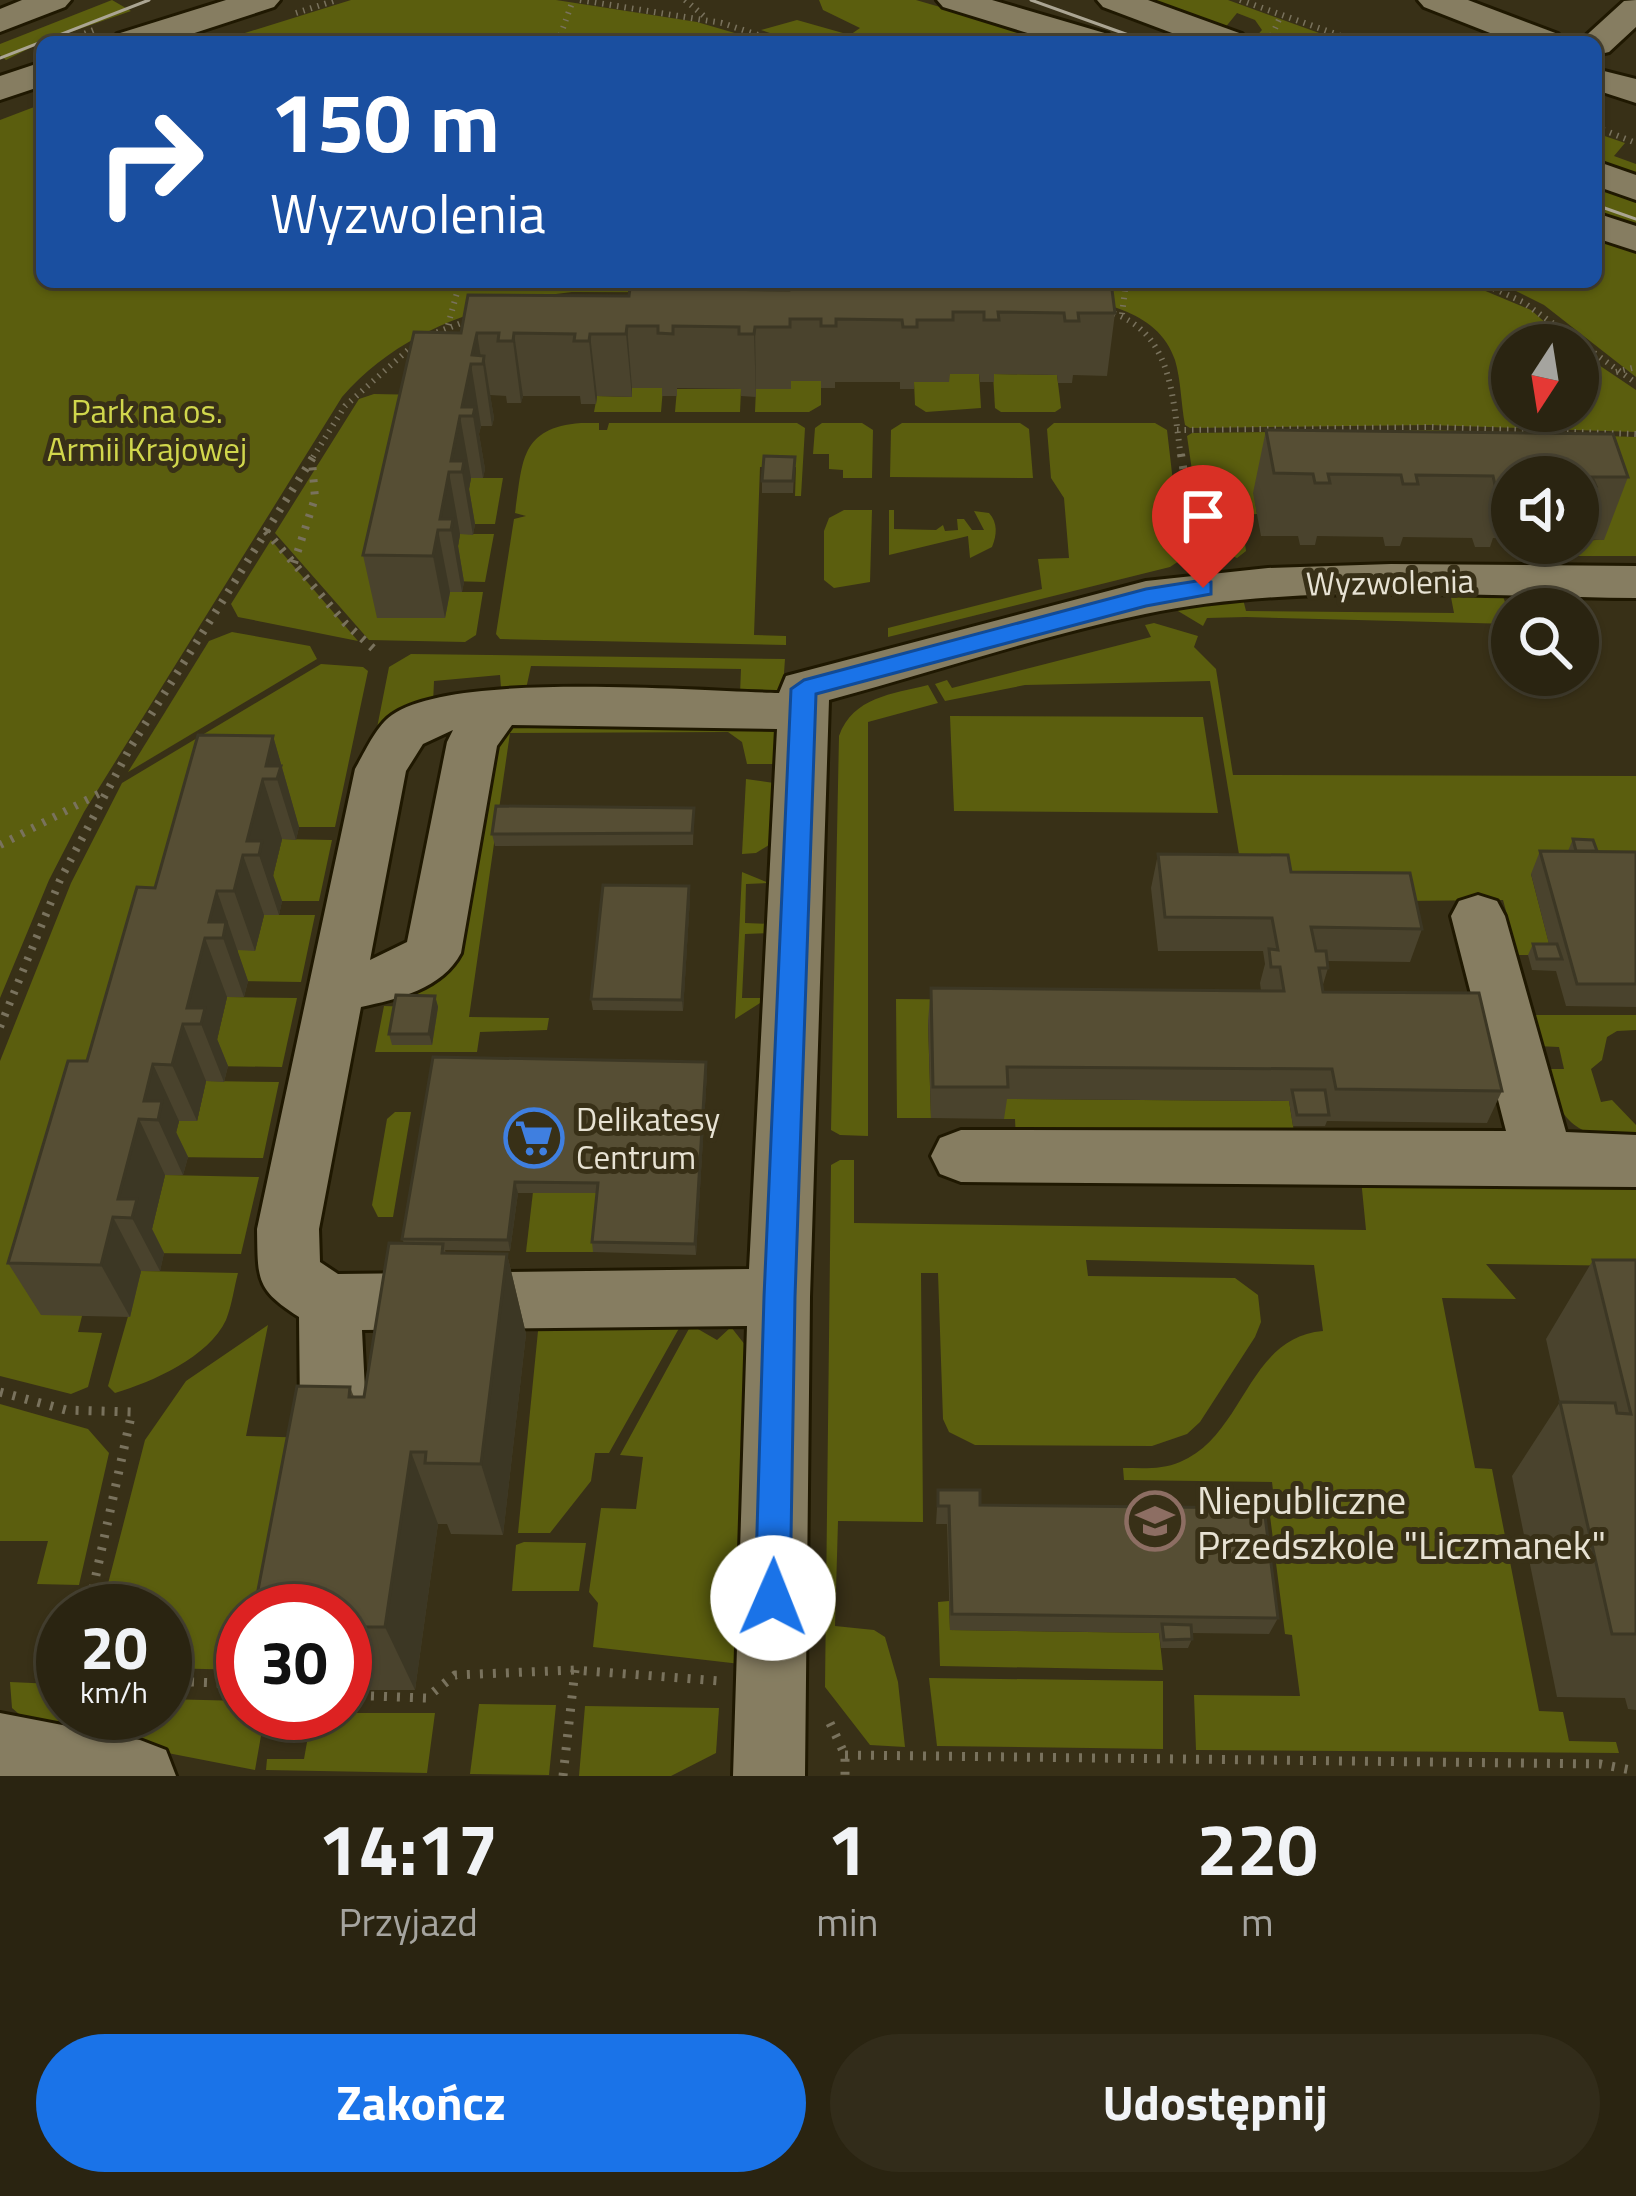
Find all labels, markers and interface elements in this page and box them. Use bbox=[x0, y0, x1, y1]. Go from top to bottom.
text: 150 m bbox=[270, 57, 500, 185]
icon: right bbox=[72, 84, 228, 240]
text: Wyzwolenia bbox=[270, 172, 546, 254]
north arrow bbox=[1491, 324, 1599, 432]
map controls bbox=[1491, 324, 1599, 696]
park label: Park na os. Armii Krajowej bbox=[47, 386, 247, 474]
button: sound bbox=[1491, 456, 1599, 564]
pin bbox=[1152, 465, 1254, 588]
icon: arrive bbox=[1170, 483, 1236, 549]
street label: Wyzwolenia bbox=[1305, 556, 1475, 608]
button: search bbox=[1491, 588, 1599, 696]
place label: Delikatesy Centrum bbox=[576, 1094, 720, 1182]
supermarket icon: Delikatesy Centrum bbox=[503, 1107, 565, 1169]
place label: Niepubliczne Przedszkole "Liczmanek" bbox=[1197, 1470, 1606, 1574]
school or university icon: Niepubliczne Przedszkole "Liczmanek" bbox=[1124, 1490, 1186, 1552]
position arrow bbox=[710, 1535, 836, 1661]
speed limit sign: 30 bbox=[216, 1584, 372, 1740]
text: 20 bbox=[80, 1601, 148, 1692]
text: km/h bbox=[80, 1669, 148, 1715]
text: 14:17 bbox=[318, 1793, 498, 1903]
text: 1 bbox=[827, 1793, 868, 1903]
text: 220 bbox=[1197, 1793, 1318, 1903]
text: Przyjazd bbox=[338, 1892, 478, 1951]
text: min bbox=[816, 1892, 878, 1951]
text: m bbox=[1241, 1892, 1273, 1951]
button: Zakończ bbox=[36, 2034, 806, 2172]
button: Udostępnij bbox=[830, 2034, 1600, 2172]

